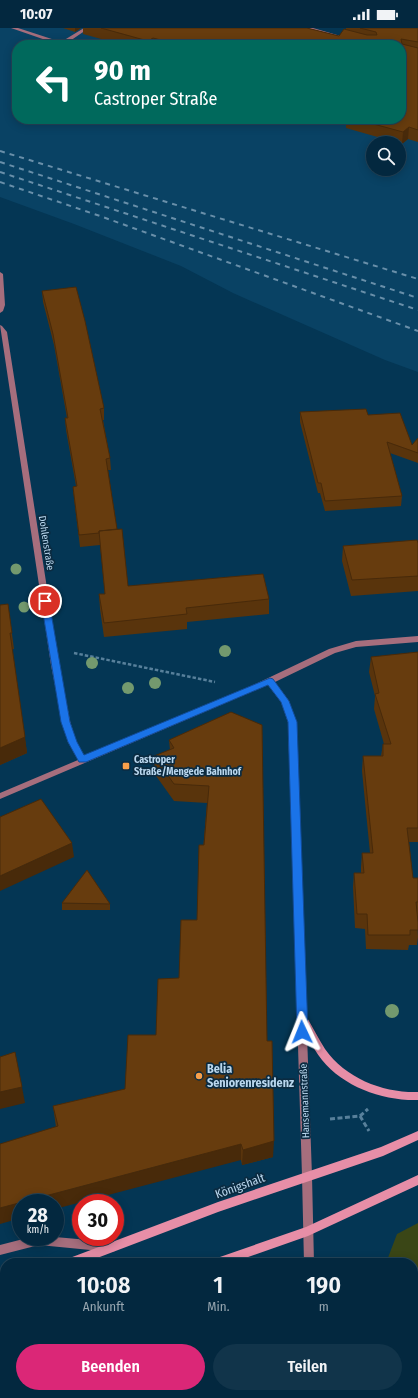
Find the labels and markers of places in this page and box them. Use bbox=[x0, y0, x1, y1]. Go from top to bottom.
pin bbox=[28, 584, 62, 618]
place label: Castroper Straße/Mengede Bahnhof bbox=[134, 754, 242, 778]
marker: Castroper Straße/Mengede Bahnhof bbox=[121, 761, 131, 771]
place label: Belia Seniorenresidenz bbox=[207, 1062, 294, 1090]
marker: Belia Seniorenresidenz bbox=[194, 1071, 204, 1081]

